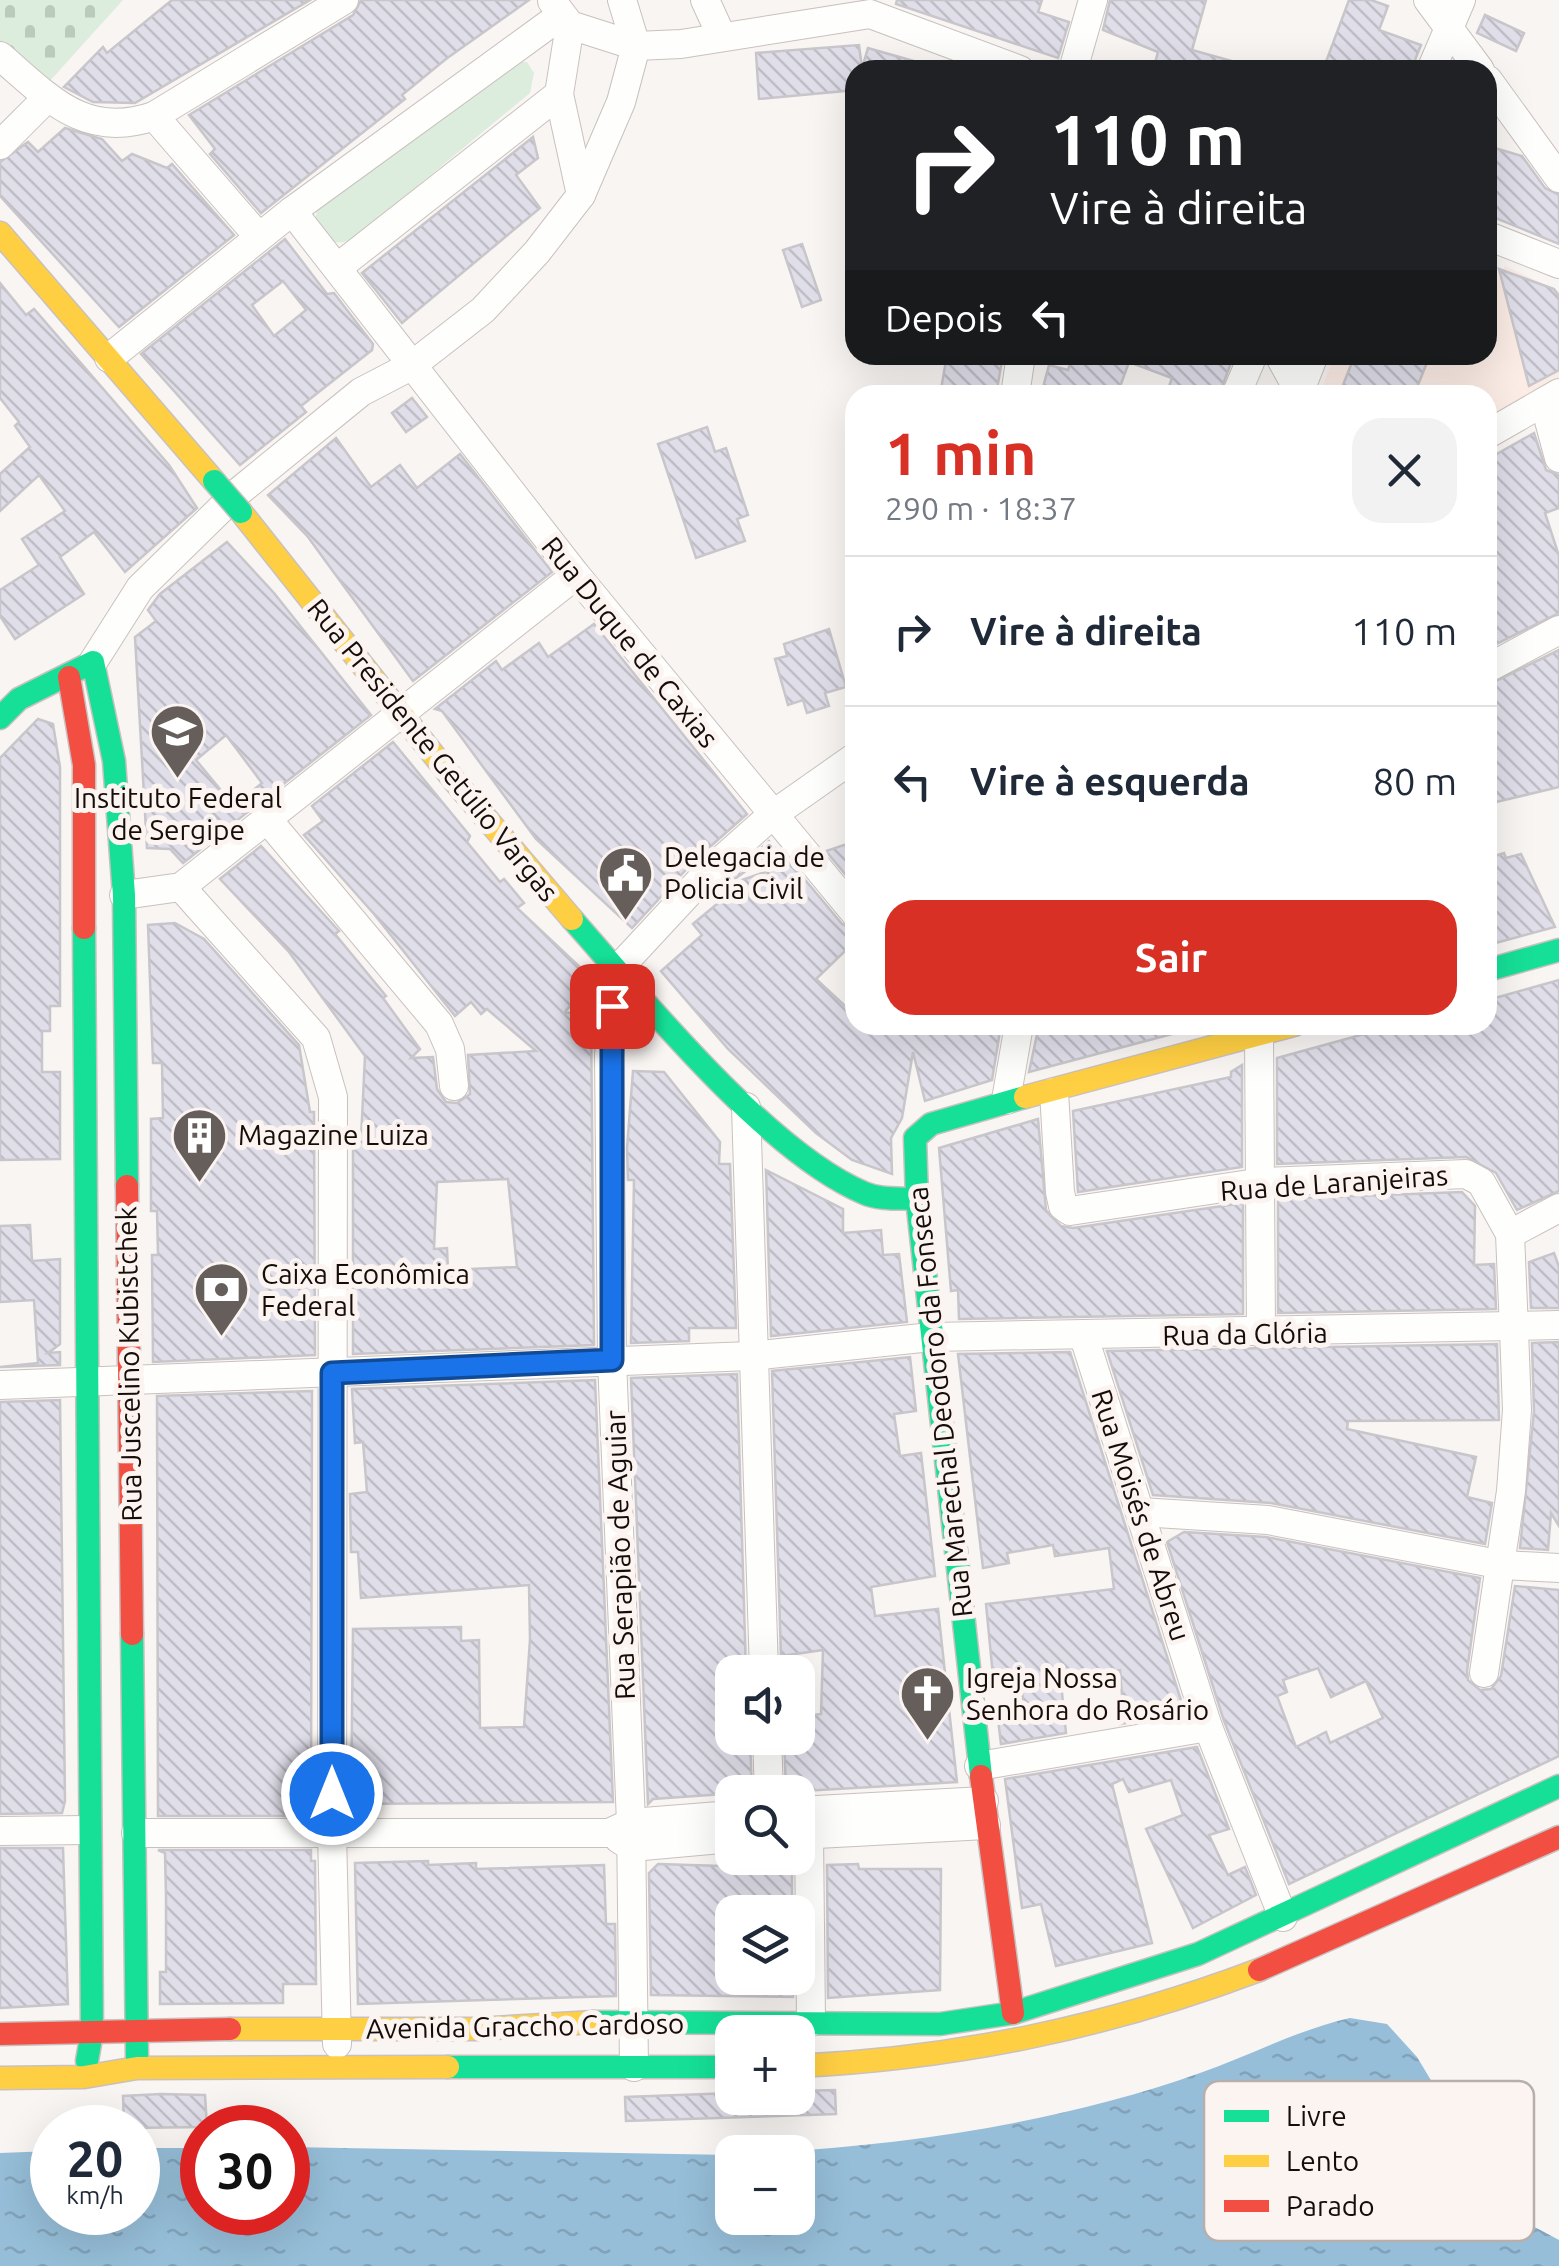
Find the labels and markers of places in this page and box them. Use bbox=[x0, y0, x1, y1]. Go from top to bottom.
school or university icon: Instituto Federal de Sergipe bbox=[148, 702, 208, 781]
place label: Instituto Federal de Sergipe bbox=[74, 782, 282, 845]
place label: Delegacia de Policia Civil bbox=[664, 841, 825, 904]
public building icon: Delegacia de Policia Civil bbox=[595, 843, 655, 922]
pin bbox=[570, 964, 655, 1049]
building icon: Magazine Luiza bbox=[169, 1105, 229, 1184]
place label: Magazine Luiza bbox=[238, 1119, 429, 1150]
place label: Caixa Econômica Federal bbox=[261, 1258, 470, 1321]
bank icon: Caixa Econômica Federal bbox=[192, 1260, 252, 1339]
place label: Igreja Nossa Senhora do Rosário bbox=[966, 1662, 1209, 1725]
church icon: Igreja Nossa Senhora do Rosário bbox=[897, 1664, 957, 1743]

